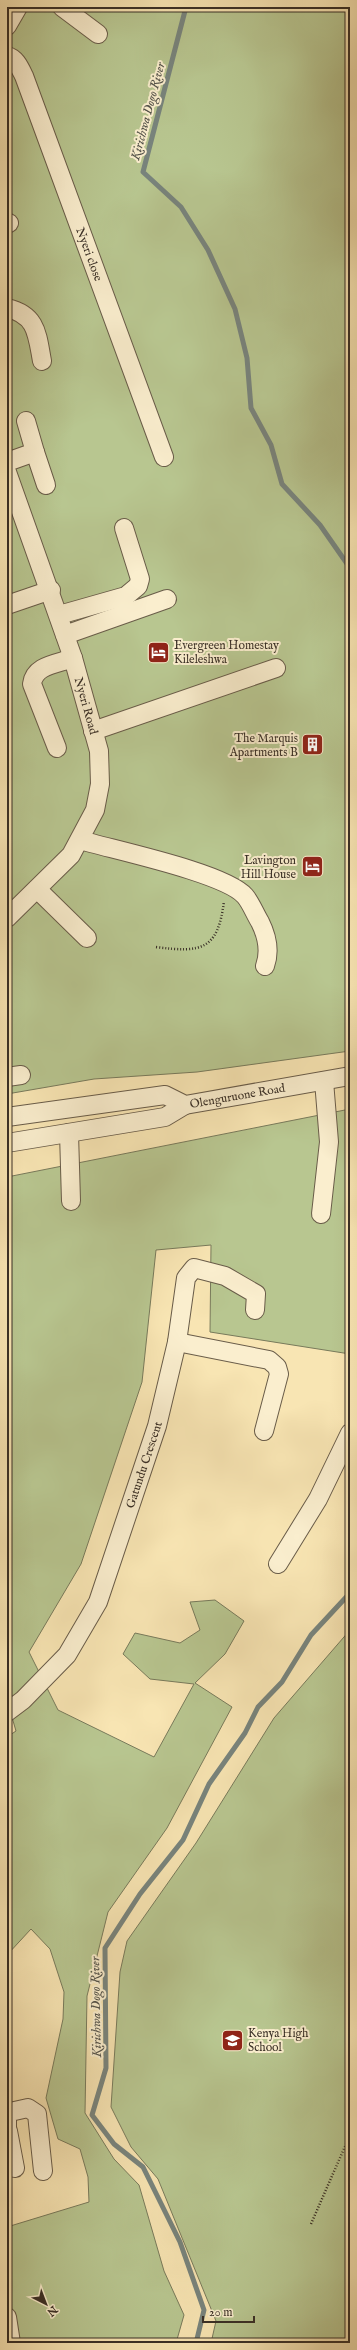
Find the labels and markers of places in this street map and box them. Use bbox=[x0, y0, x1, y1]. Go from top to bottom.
place label: Evergreen Homestay Kileleshwa bbox=[174, 638, 279, 667]
hotel icon: Evergreen Homestay Kileleshwa bbox=[145, 639, 171, 665]
place label: The Marquis Apartments B bbox=[229, 731, 298, 761]
building icon: The Marquis Apartments B bbox=[300, 732, 326, 758]
place label: Lavington Hill House bbox=[241, 853, 297, 882]
hotel icon: Lavington Hill House bbox=[299, 854, 325, 880]
place label: Kenya High School bbox=[248, 2026, 309, 2055]
school or university icon: Kenya High School bbox=[220, 2027, 246, 2053]

